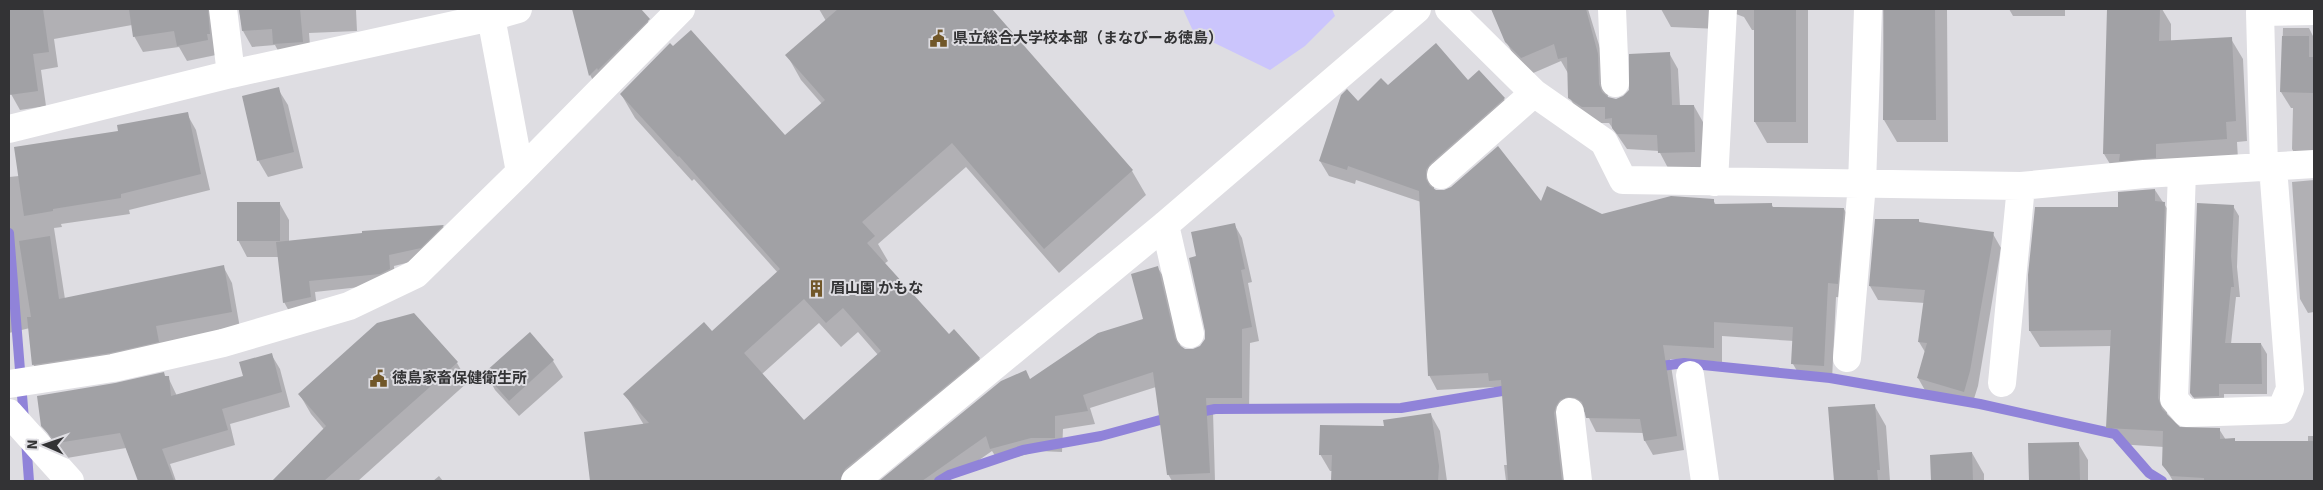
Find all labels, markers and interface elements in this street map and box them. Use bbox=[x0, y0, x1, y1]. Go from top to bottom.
public building icon: 県立総合大学校本部（まなびーあ徳島） bbox=[929, 28, 949, 48]
place label: 県立総合大学校本部（まなびーあ徳島） bbox=[953, 29, 1223, 47]
building icon: 眉山園 かもな bbox=[806, 278, 826, 298]
place label: 眉山園 かもな bbox=[830, 279, 923, 297]
public building icon: 徳島家畜保健衛生所 bbox=[368, 368, 388, 388]
place label: 徳島家畜保健衛生所 bbox=[392, 369, 527, 387]
north arrow bbox=[20, 420, 70, 470]
text: N bbox=[24, 439, 41, 450]

